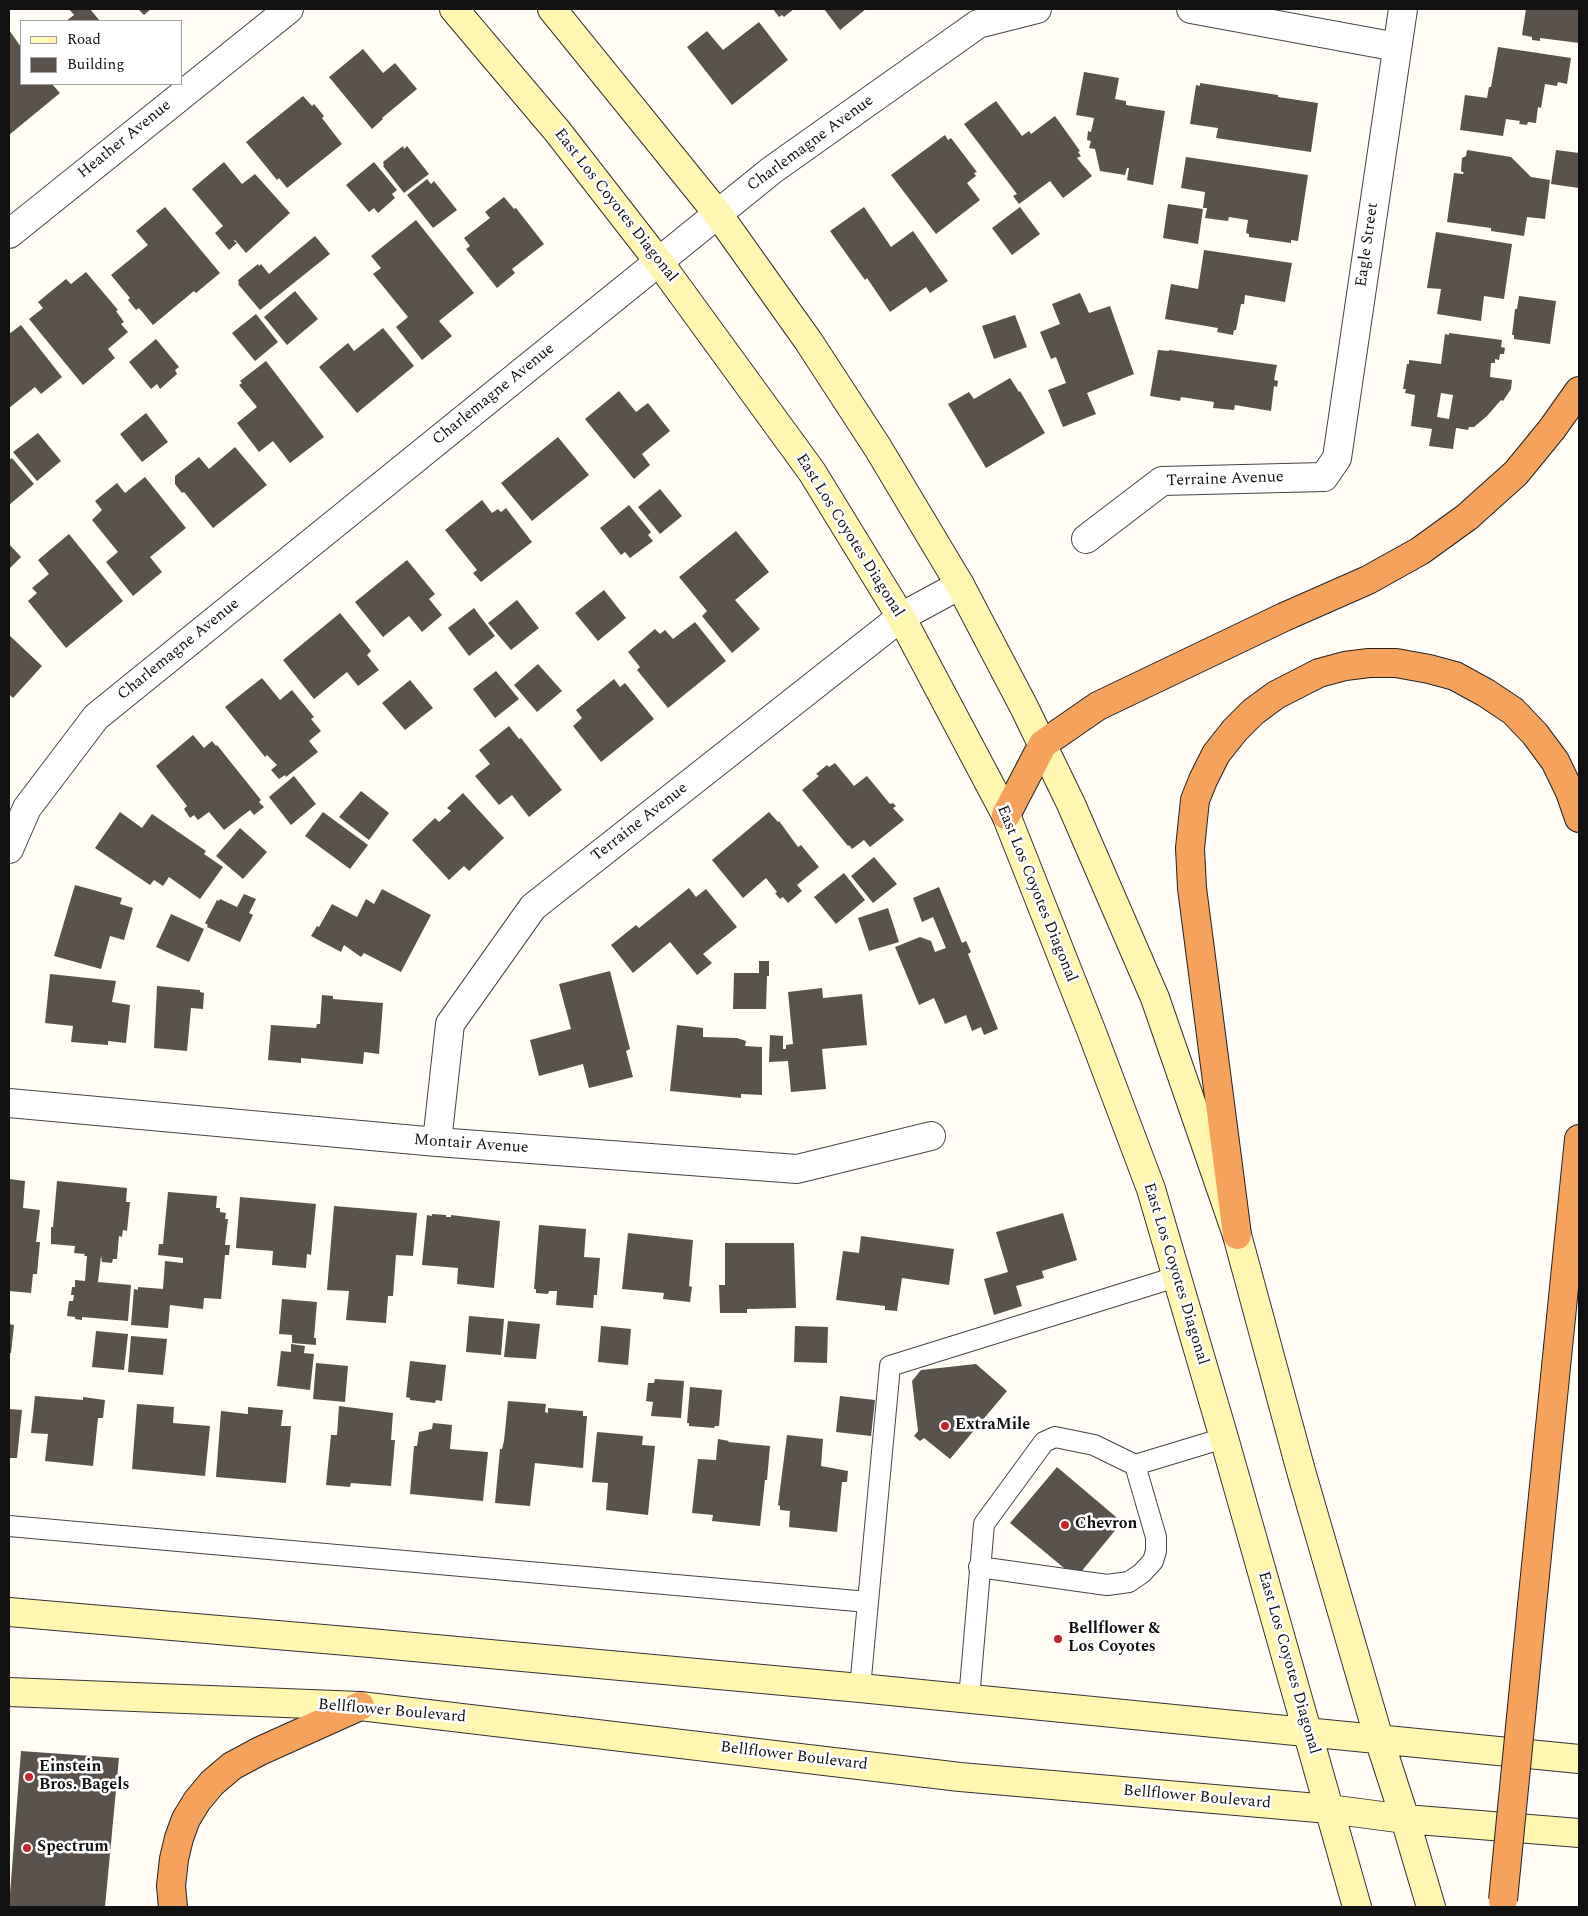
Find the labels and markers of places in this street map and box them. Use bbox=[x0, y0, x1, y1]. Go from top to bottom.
place label: ExtraMile bbox=[955, 1416, 1030, 1436]
marker: ExtraMile bbox=[939, 1420, 951, 1432]
place label: Chevron bbox=[1075, 1515, 1137, 1535]
marker: Chevron bbox=[1059, 1519, 1071, 1531]
place label: Bellflower & Los Coyotes bbox=[1068, 1620, 1160, 1658]
marker: Bellflower & Los Coyotes bbox=[1052, 1633, 1064, 1645]
place label: Einstein Bros. Bagels bbox=[39, 1758, 129, 1796]
marker: Einstein Bros. Bagels bbox=[23, 1771, 35, 1783]
place label: Spectrum bbox=[37, 1838, 109, 1858]
marker: Spectrum bbox=[21, 1842, 33, 1854]

